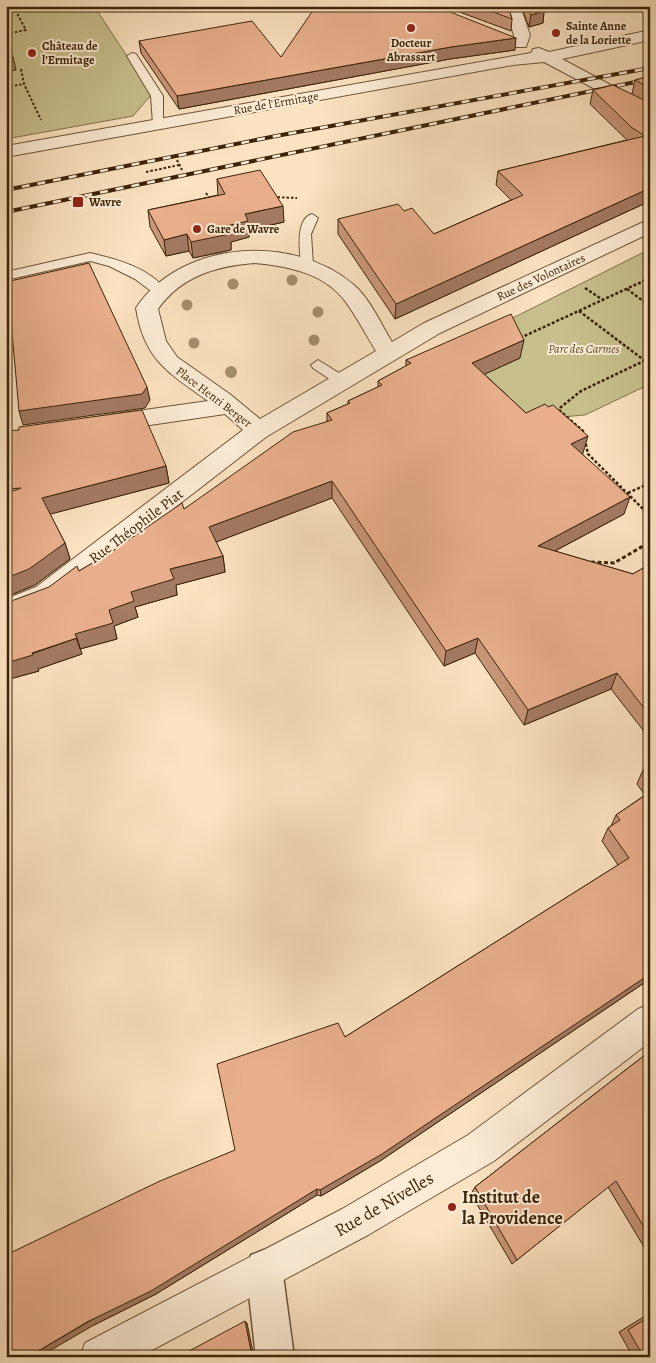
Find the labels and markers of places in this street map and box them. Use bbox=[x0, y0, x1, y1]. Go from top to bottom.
place label: Sainte Anne de la Loriette bbox=[566, 18, 632, 48]
marker: Docteur Abrassart bbox=[405, 22, 417, 34]
marker: Sainte Anne de la Loriette bbox=[550, 27, 562, 39]
place label: Docteur Abrassart bbox=[386, 35, 435, 65]
place label: Château de l’Ermitage bbox=[42, 38, 98, 68]
marker: Château de l’Ermitage bbox=[26, 47, 38, 59]
place label: Wavre bbox=[88, 194, 122, 210]
marker: Wavre bbox=[71, 195, 85, 209]
place label: Gare de Wavre bbox=[207, 221, 280, 237]
marker: Gare de Wavre bbox=[191, 223, 203, 235]
place label: Institut de la Providence bbox=[462, 1185, 563, 1230]
marker: Institut de la Providence bbox=[446, 1201, 458, 1213]

